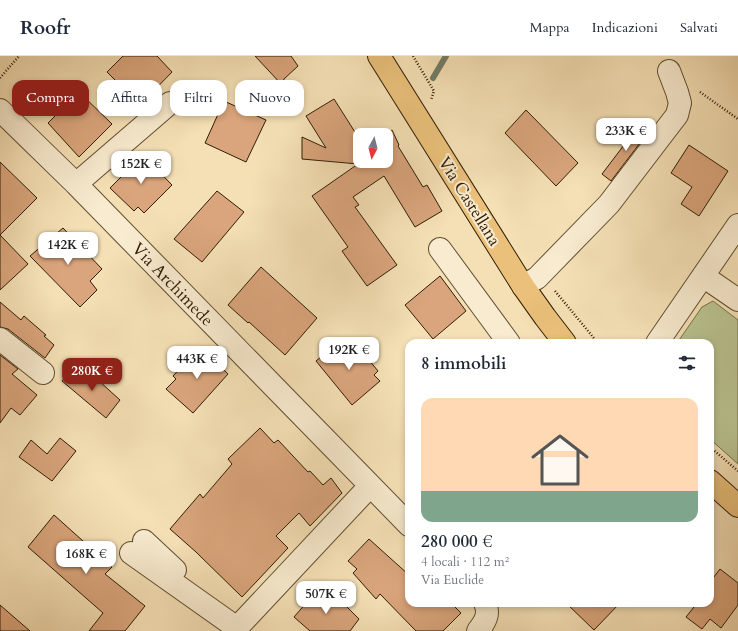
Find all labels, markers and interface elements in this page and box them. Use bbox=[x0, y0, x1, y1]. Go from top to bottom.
text: Roofr bbox=[20, 15, 70, 41]
text: Mappa bbox=[529, 18, 570, 37]
text: Indicazioni bbox=[592, 18, 658, 37]
text: Salvati bbox=[680, 18, 718, 37]
chip: Compra bbox=[12, 80, 89, 116]
chip: Affitta bbox=[97, 80, 162, 116]
chip: Filtri bbox=[170, 80, 227, 116]
chip: Nuovo bbox=[235, 80, 304, 116]
pin: 233K € bbox=[593, 118, 659, 152]
text: 233K € bbox=[605, 122, 647, 140]
north arrow bbox=[353, 128, 393, 168]
map controls bbox=[353, 128, 393, 168]
pin: 152K € bbox=[108, 151, 174, 185]
street label: Via Castellana bbox=[433, 152, 507, 251]
text: 152K € bbox=[120, 155, 162, 173]
pin: 142K € bbox=[35, 232, 101, 266]
text: 142K € bbox=[47, 236, 89, 254]
street label: Via Archimede bbox=[127, 237, 219, 331]
pin: 192K € bbox=[316, 337, 382, 371]
text: 192K € bbox=[328, 341, 370, 359]
pin: 443K € bbox=[164, 346, 230, 380]
text: 443K € bbox=[176, 350, 218, 368]
text: 8 immobili bbox=[421, 352, 506, 375]
icon: filters bbox=[676, 352, 698, 374]
pin: 280K € bbox=[59, 358, 125, 392]
text: 280K € bbox=[71, 362, 113, 380]
icon: home bbox=[524, 424, 596, 496]
text: 280 000 € bbox=[421, 530, 493, 553]
pin: 168K € bbox=[53, 541, 119, 575]
text: 168K € bbox=[65, 545, 107, 563]
text: 4 locali · 112 m² bbox=[421, 553, 509, 571]
text: Via Euclide bbox=[421, 571, 484, 589]
pin: 507K € bbox=[293, 581, 359, 615]
text: 507K € bbox=[305, 585, 347, 603]

